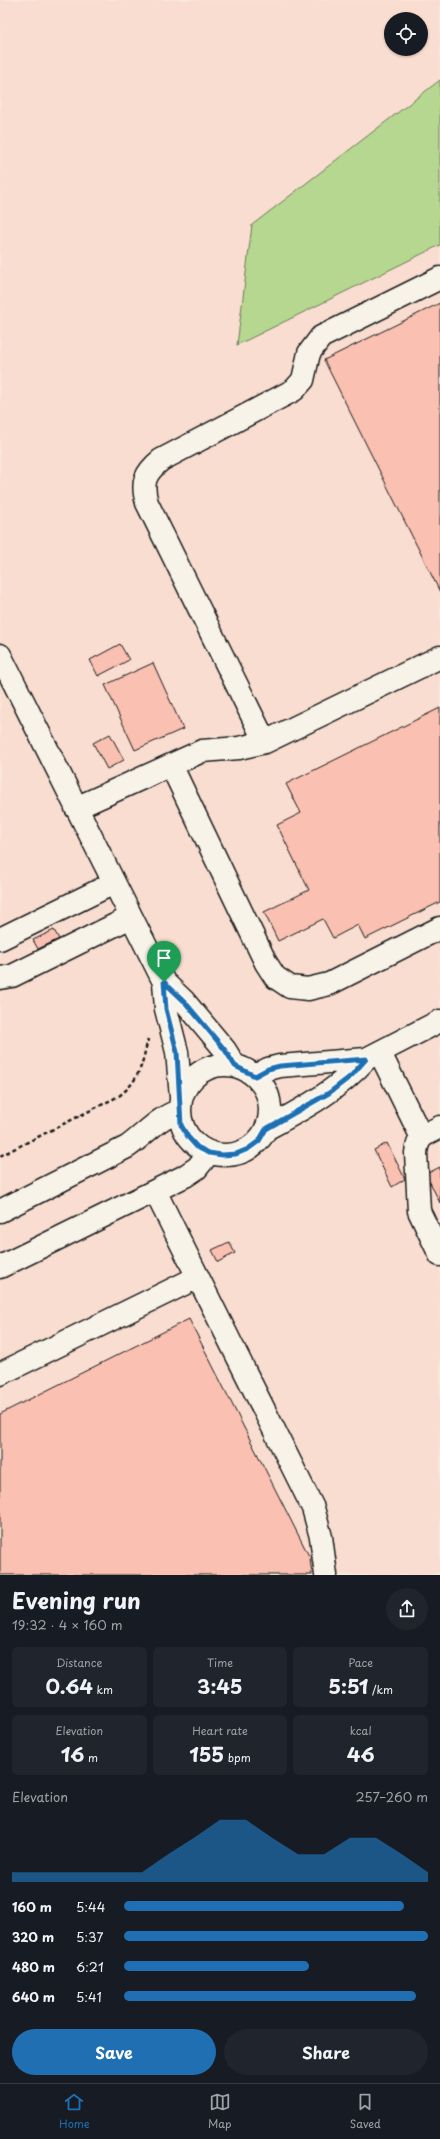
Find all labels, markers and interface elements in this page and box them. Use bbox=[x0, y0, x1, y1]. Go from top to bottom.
map controls bbox=[384, 12, 428, 56]
button: locate bbox=[384, 12, 428, 56]
pin bbox=[147, 941, 181, 982]
icon: arrive bbox=[153, 947, 175, 969]
text: Evening run bbox=[12, 1583, 141, 1616]
button: share bbox=[386, 1588, 428, 1630]
text: 19:32 · 4 × 160 m bbox=[12, 1615, 123, 1634]
text: Distance bbox=[56, 1654, 102, 1671]
text: Time bbox=[207, 1654, 233, 1671]
text: Pace bbox=[348, 1654, 373, 1671]
text: 0.64 bbox=[46, 1671, 93, 1701]
text: 3:45 bbox=[197, 1671, 243, 1701]
text: 5:51 bbox=[328, 1671, 368, 1701]
text: km bbox=[93, 1681, 113, 1698]
text: /km bbox=[368, 1681, 393, 1698]
text: Elevation bbox=[56, 1722, 103, 1739]
text: Heart rate bbox=[192, 1722, 248, 1739]
text: kcal bbox=[350, 1722, 372, 1739]
text: 16 bbox=[61, 1739, 84, 1769]
text: 155 bbox=[189, 1739, 224, 1769]
text: 46 bbox=[347, 1739, 375, 1769]
text: m bbox=[84, 1749, 98, 1766]
text: bpm bbox=[224, 1749, 251, 1766]
text: Elevation bbox=[12, 1787, 68, 1806]
text: 257–260 m bbox=[355, 1787, 428, 1806]
text: 160 m bbox=[12, 1897, 52, 1916]
text: 5:44 bbox=[76, 1897, 105, 1916]
text: 320 m bbox=[12, 1927, 54, 1946]
text: 5:37 bbox=[76, 1927, 103, 1946]
text: 480 m bbox=[12, 1957, 55, 1976]
text: 6:21 bbox=[76, 1957, 104, 1976]
text: 640 m bbox=[12, 1987, 55, 2006]
text: 5:41 bbox=[76, 1987, 102, 2006]
button: Save bbox=[12, 2029, 216, 2075]
button: Share bbox=[224, 2029, 428, 2075]
tab: Home bbox=[59, 2091, 90, 2132]
tab: Map bbox=[208, 2091, 231, 2132]
tab: Saved bbox=[350, 2091, 381, 2132]

